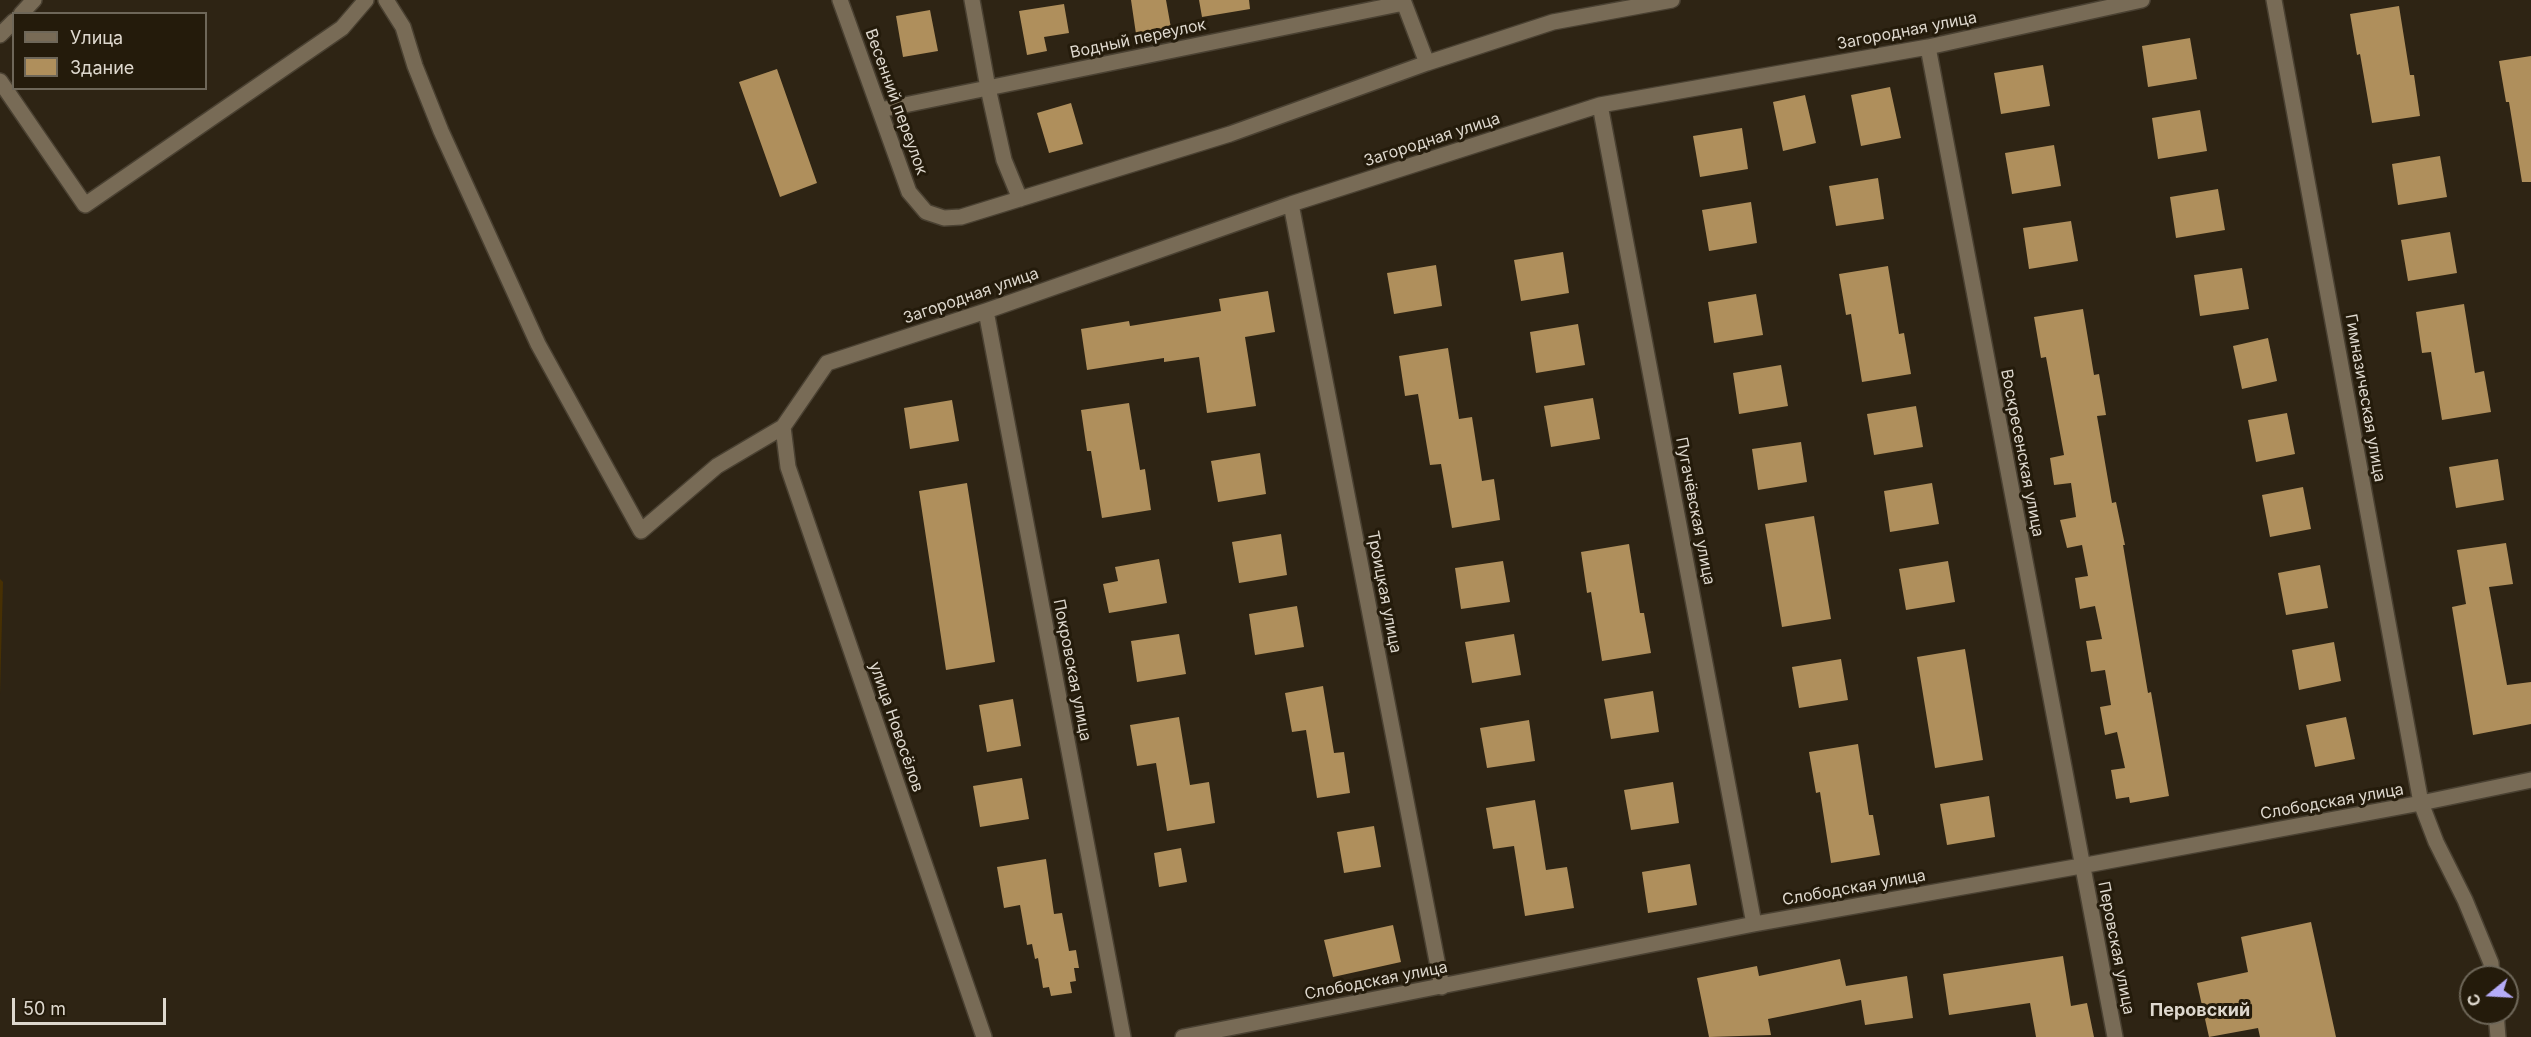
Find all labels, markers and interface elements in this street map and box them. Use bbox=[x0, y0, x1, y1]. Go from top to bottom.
street label: Загородная улица bbox=[1836, 8, 1978, 54]
legend bbox=[12, 12, 207, 90]
street label: Водный переулок bbox=[1068, 15, 1208, 63]
street label: Весенний переулок bbox=[861, 26, 931, 178]
text: Улица bbox=[70, 27, 123, 48]
text: Здание bbox=[70, 57, 134, 78]
street label: Загородная улица bbox=[1362, 109, 1502, 171]
street label: Загородная улица bbox=[901, 264, 1041, 328]
street label: Гимназическая улица bbox=[2341, 313, 2389, 483]
street label: Воскресенская улица bbox=[1996, 367, 2048, 539]
street label: Пугачёвская улица bbox=[1671, 435, 1719, 587]
street label: Троицкая улица bbox=[1363, 529, 1405, 655]
street label: Покровская улица bbox=[1049, 597, 1095, 743]
street label: улица Новосёлов bbox=[865, 659, 927, 795]
street label: Слободская улица bbox=[2259, 780, 2405, 824]
street label: Слободская улица bbox=[1781, 866, 1927, 910]
street label: Перовская улица bbox=[2094, 880, 2138, 1016]
street label: Слободская улица bbox=[1303, 958, 1449, 1004]
north arrow bbox=[2459, 965, 2519, 1025]
scale bar bbox=[15, 986, 170, 1024]
text: С bbox=[2462, 991, 2485, 1009]
text: 50 m bbox=[23, 998, 66, 1019]
district label: Перовский bbox=[2150, 1000, 2250, 1022]

